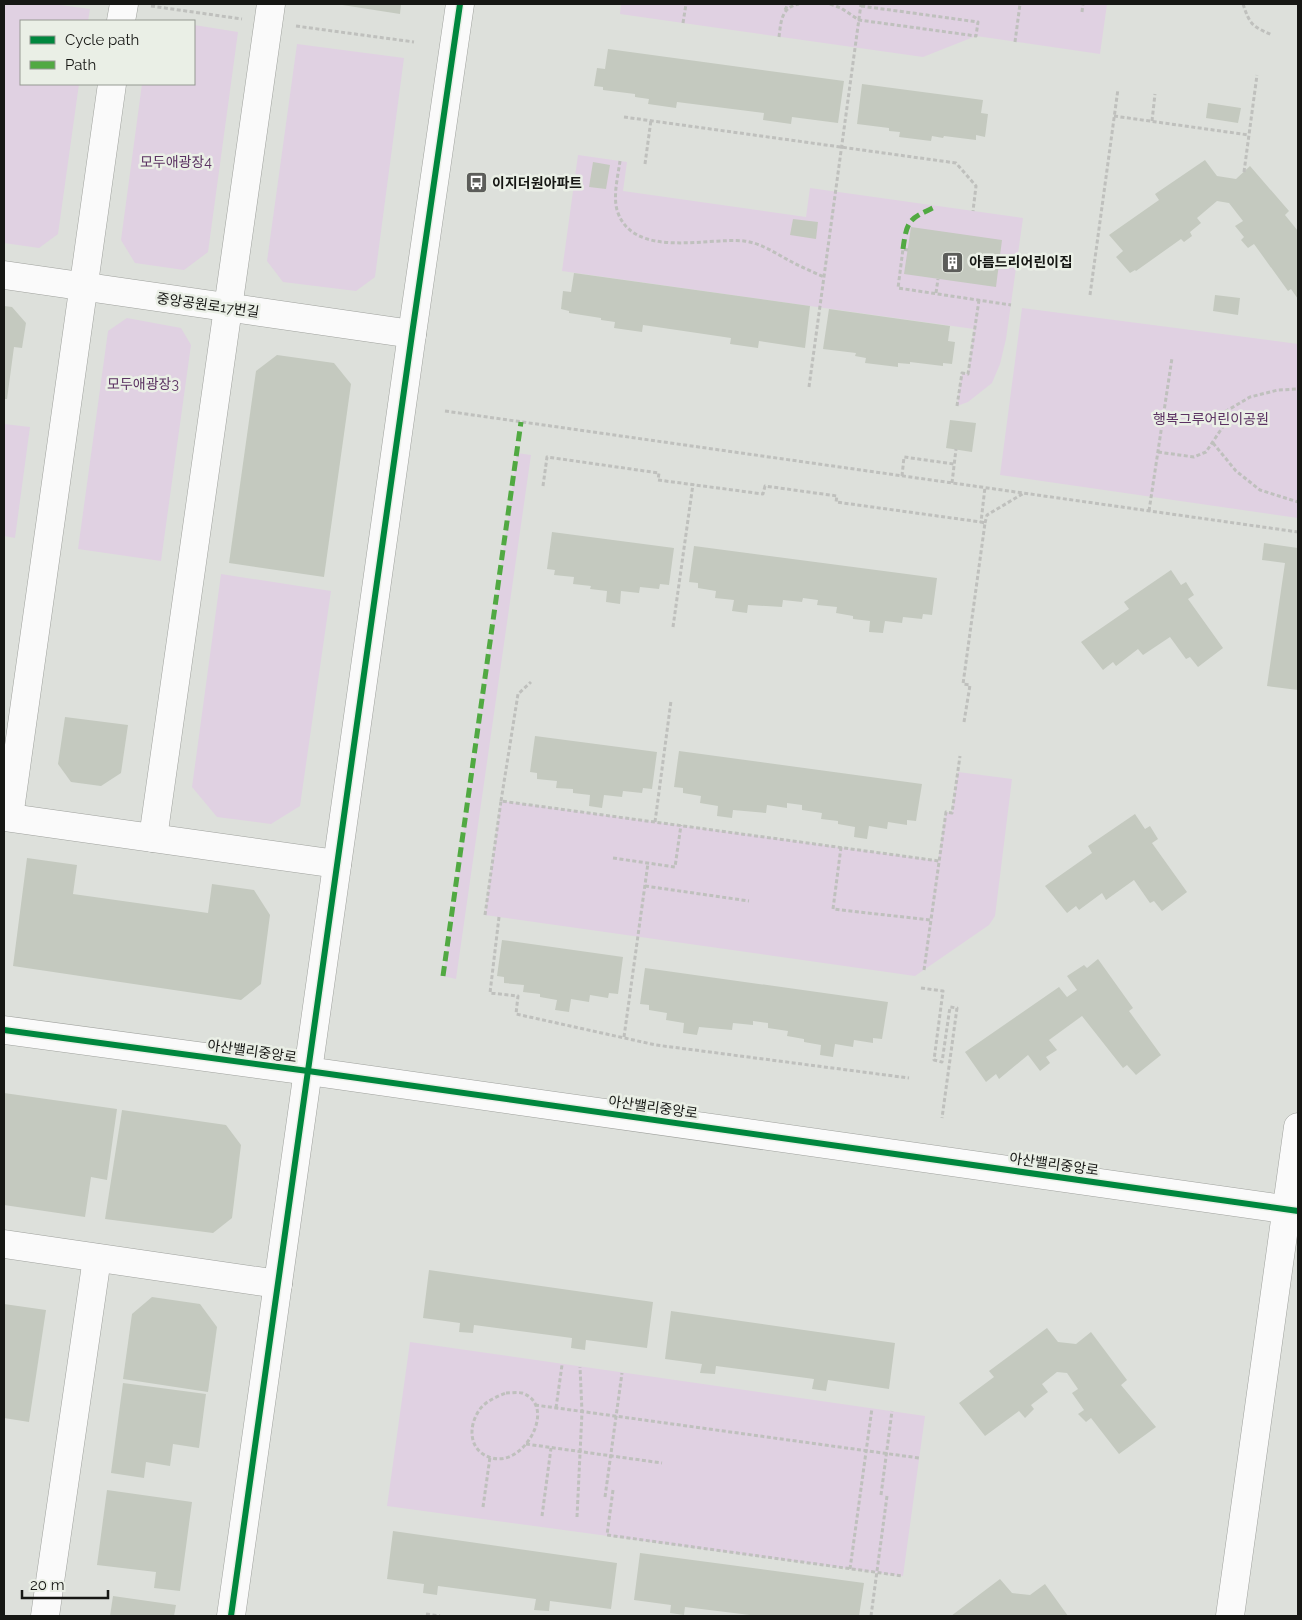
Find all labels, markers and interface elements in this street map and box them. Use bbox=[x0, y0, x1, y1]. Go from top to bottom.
legend bbox=[20, 20, 195, 85]
text: Cycle path bbox=[65, 31, 139, 49]
text: Path bbox=[65, 56, 96, 74]
park label: 모두애광장4 bbox=[140, 154, 212, 170]
bus stop icon: 이지더원아파트 bbox=[464, 171, 488, 195]
place label: 이지더원아파트 bbox=[492, 175, 582, 191]
building icon: 아름드리어린이집 bbox=[941, 250, 965, 274]
place label: 아름드리어린이집 bbox=[969, 254, 1072, 270]
street label: 중앙공원로17번길 bbox=[156, 290, 260, 320]
park label: 모두애광장3 bbox=[107, 376, 179, 392]
park label: 행복그루어린이공원 bbox=[1153, 411, 1269, 427]
street label: 아산밸리중앙로 bbox=[206, 1037, 298, 1065]
street label: 아산밸리중앙로 bbox=[607, 1093, 699, 1121]
street label: 아산밸리중앙로 bbox=[1008, 1150, 1100, 1178]
scale bar bbox=[22, 1568, 109, 1600]
text: 20 m bbox=[30, 1576, 65, 1594]

